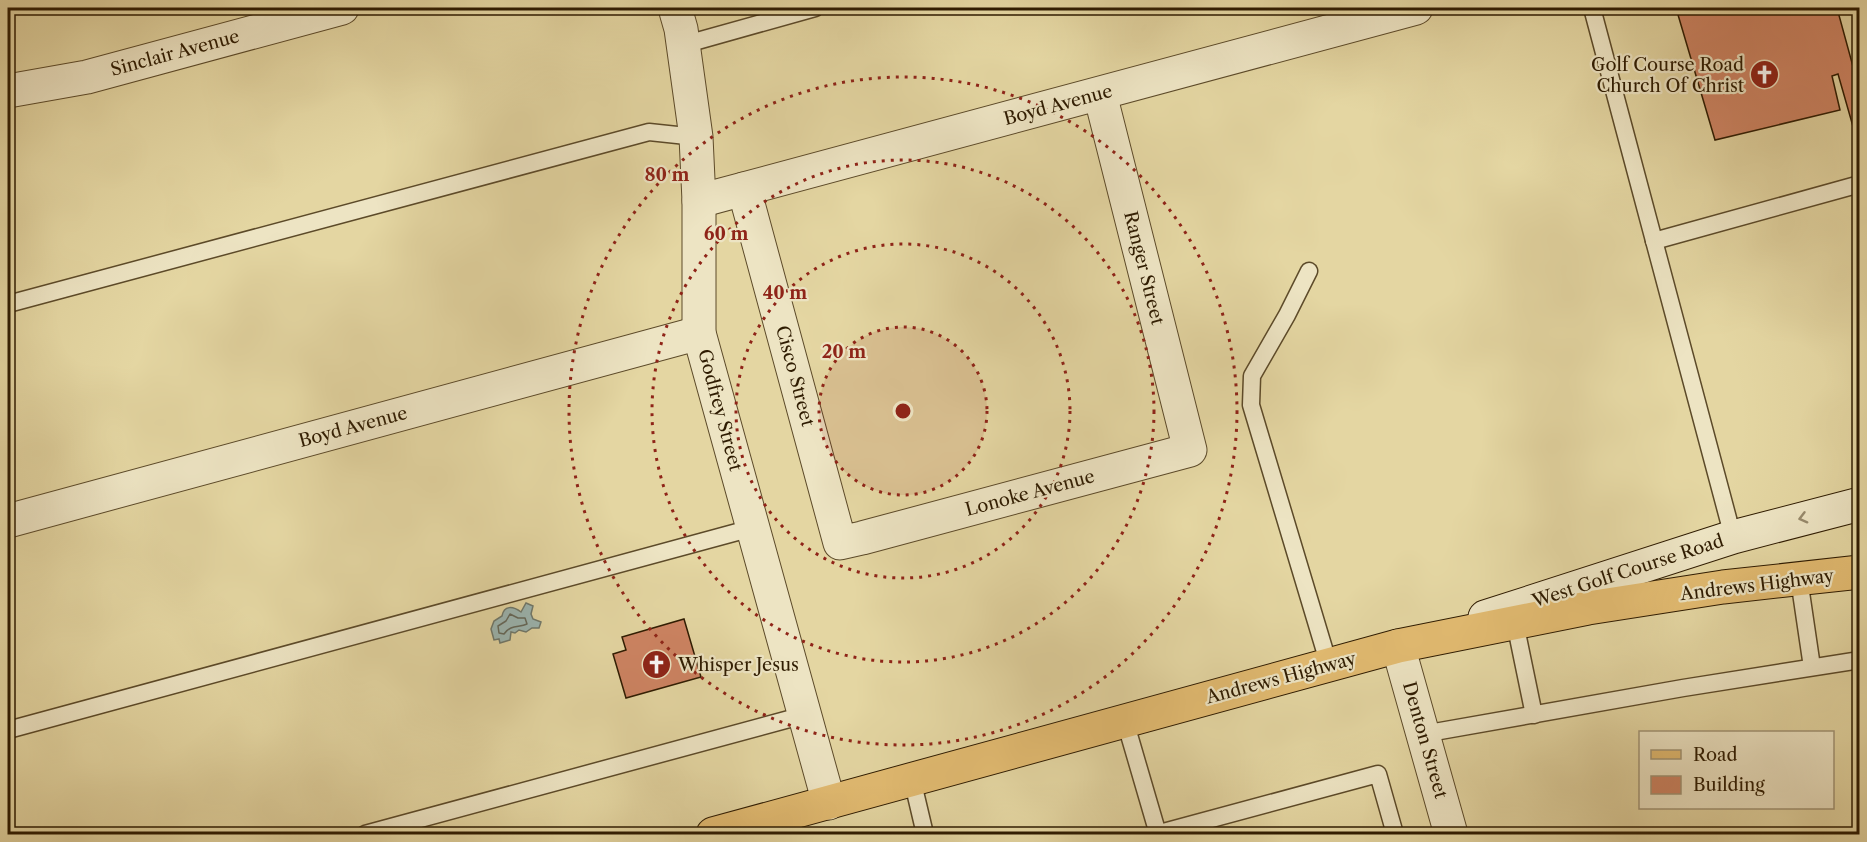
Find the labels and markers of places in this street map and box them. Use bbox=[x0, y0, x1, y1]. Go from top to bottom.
place label: Golf Course Road Church Of Christ bbox=[1591, 54, 1745, 97]
church icon: Golf Course Road Church Of Christ bbox=[1749, 59, 1781, 91]
centre of rings bbox=[893, 401, 913, 421]
church icon: Whisper Jesus bbox=[641, 649, 673, 681]
place label: Whisper Jesus bbox=[677, 654, 799, 676]

